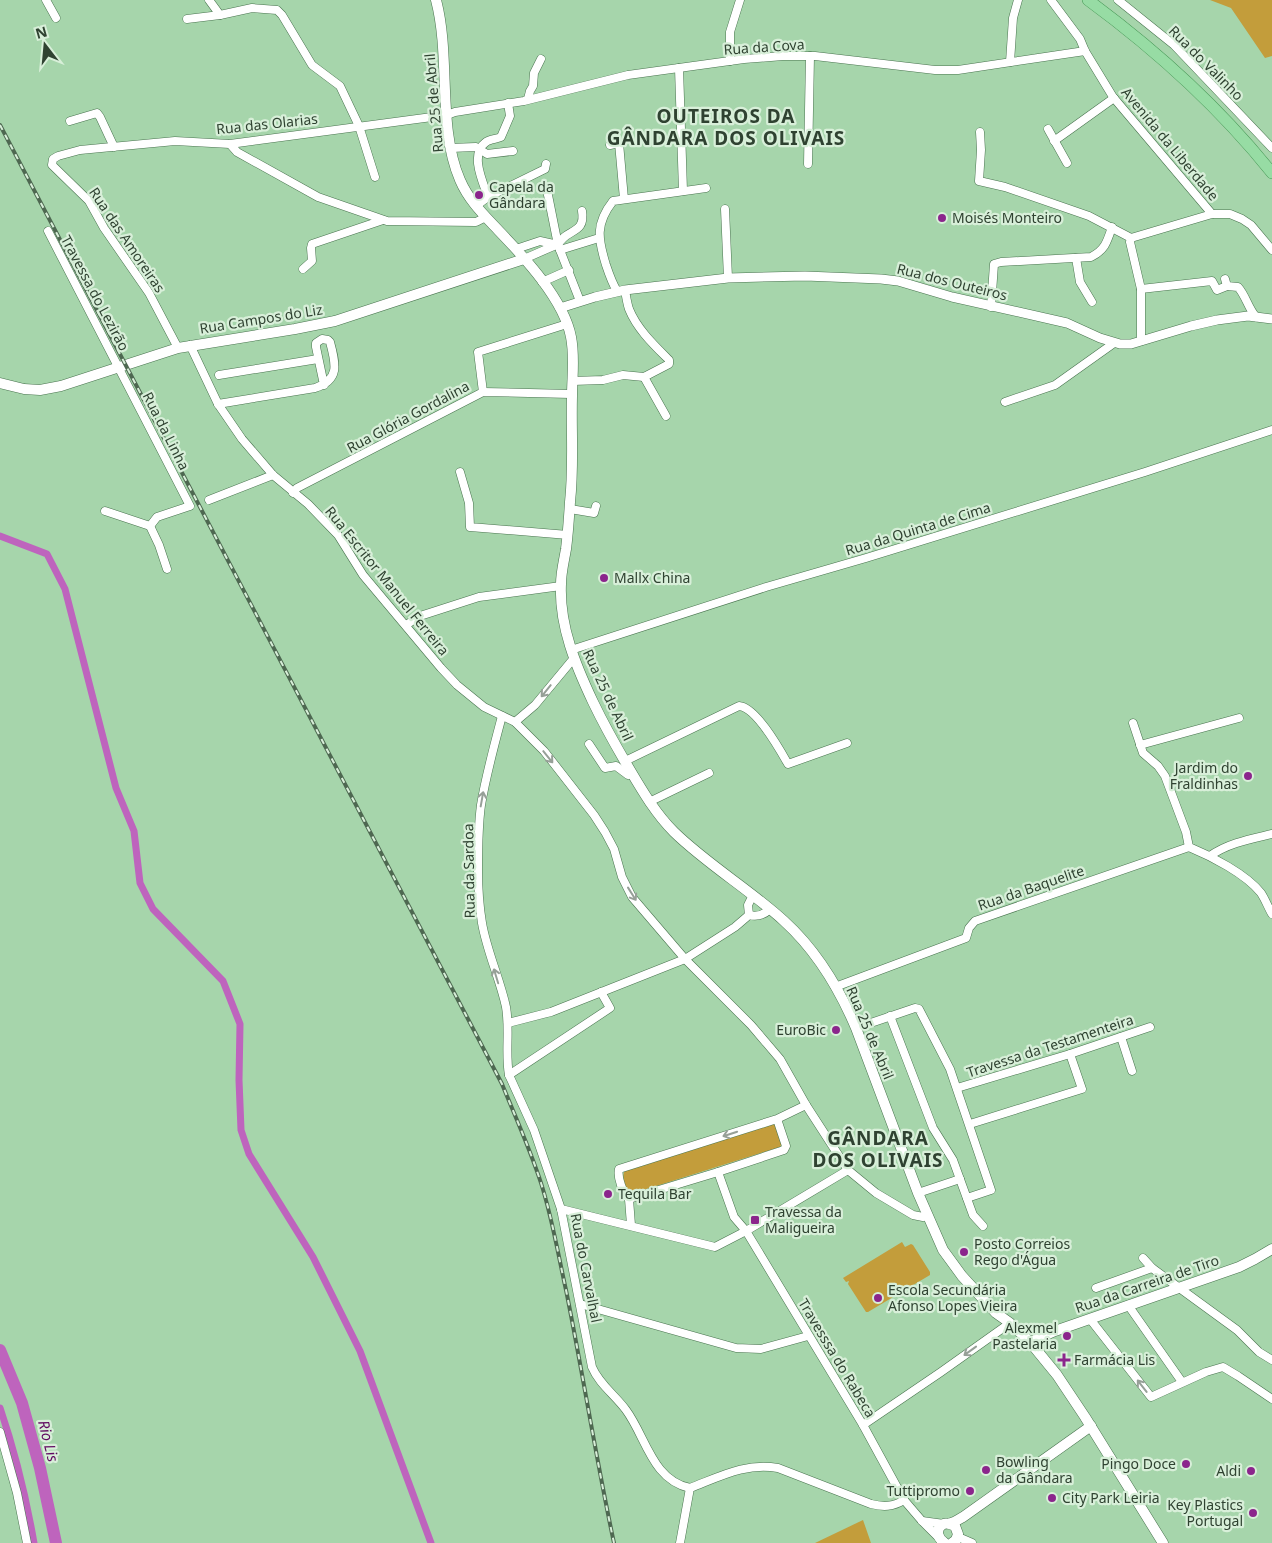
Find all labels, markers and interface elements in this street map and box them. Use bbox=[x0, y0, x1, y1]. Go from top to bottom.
north arrow bbox=[20, 20, 70, 70]
text: N bbox=[33, 21, 49, 43]
street label: Rua do Valinho bbox=[1165, 21, 1248, 104]
street label: Rua da Cova bbox=[723, 34, 805, 59]
street label: Rua 25 de Abril bbox=[420, 53, 447, 153]
street label: Avenida da Liberdade bbox=[1117, 83, 1223, 204]
district label: OUTEIROS DA GÂNDARA DOS OLIVAIS bbox=[607, 103, 845, 151]
street label: Rua das Olarias bbox=[215, 109, 319, 138]
place label: Capela da Gândara bbox=[489, 177, 554, 212]
street label: Rua das Amoreiras bbox=[85, 183, 170, 296]
marker: Capela da Gândara bbox=[473, 189, 485, 201]
place label: Moisés Monteiro bbox=[952, 208, 1062, 227]
marker: Moisés Monteiro bbox=[936, 212, 948, 224]
street label: Travessa do Lezirão bbox=[57, 232, 134, 354]
street label: Rua dos Outeiros bbox=[895, 259, 1010, 304]
street label: Rua Campos do Liz bbox=[198, 299, 324, 338]
street label: Rua Glória Gordalina bbox=[343, 376, 472, 457]
street label: Rua da Linha bbox=[139, 389, 194, 473]
street label: Rua da Quinta de Cima bbox=[843, 497, 993, 560]
street label: Rua Escritor Manuel Ferreira bbox=[321, 502, 454, 659]
place label: Mallx China bbox=[614, 568, 690, 587]
marker: Mallx China bbox=[598, 572, 610, 584]
street label: Rua 25 de Abril bbox=[579, 646, 638, 744]
one-way arrow bbox=[540, 685, 551, 698]
one-way arrow bbox=[543, 750, 554, 763]
place label: Jardim do Fraldinhas bbox=[1170, 758, 1238, 793]
marker: Jardim do Fraldinhas bbox=[1242, 770, 1254, 782]
one-way arrow bbox=[478, 791, 488, 807]
street label: Rua da Sardoa bbox=[458, 823, 479, 919]
street label: Rua da Baquelite bbox=[975, 860, 1087, 915]
one-way arrow bbox=[627, 887, 637, 901]
one-way arrow bbox=[491, 969, 501, 985]
street label: Rua 25 de Abril bbox=[842, 983, 899, 1082]
street label: Travessa da Testamenteira bbox=[964, 1010, 1136, 1081]
place label: EuroBic bbox=[776, 1020, 826, 1039]
marker: EuroBic bbox=[830, 1024, 842, 1036]
district label: GÂNDARA DOS OLIVAIS bbox=[813, 1125, 944, 1173]
one-way arrow bbox=[723, 1129, 739, 1139]
place label: Tequila Bar bbox=[618, 1184, 692, 1203]
marker: Tequila Bar bbox=[602, 1188, 614, 1200]
place label: Travessa da Maligueira bbox=[765, 1202, 842, 1237]
street label: Rua do Carvalhal bbox=[567, 1212, 606, 1324]
marker: Travessa da Maligueira bbox=[749, 1214, 761, 1226]
place label: Posto Correios Rego d'Água bbox=[974, 1234, 1070, 1269]
marker: Posto Correios Rego d'Água bbox=[958, 1246, 970, 1258]
street label: Rua da Carreira de Tiro bbox=[1072, 1250, 1221, 1317]
place label: Escola Secundária Afonso Lopes Vieira bbox=[888, 1280, 1017, 1315]
marker: Escola Secundária Afonso Lopes Vieira bbox=[872, 1292, 884, 1304]
street label: Travesssa do Rabeca bbox=[794, 1295, 880, 1421]
place label: Alexmel Pastelaria bbox=[992, 1318, 1057, 1353]
marker: Alexmel Pastelaria bbox=[1061, 1330, 1073, 1342]
one-way arrow bbox=[964, 1346, 977, 1357]
place label: Farmácia Lis bbox=[1074, 1350, 1156, 1369]
marker: Farmácia Lis bbox=[1058, 1354, 1070, 1366]
one-way arrow bbox=[1137, 1380, 1148, 1393]
water label: Rio Lis bbox=[34, 1418, 64, 1464]
place label: Bowling da Gândara bbox=[996, 1452, 1073, 1487]
place label: Pingo Doce bbox=[1101, 1454, 1176, 1473]
marker: Pingo Doce bbox=[1180, 1458, 1192, 1470]
place label: Aldi bbox=[1216, 1461, 1241, 1480]
marker: Bowling da Gândara bbox=[980, 1464, 992, 1476]
marker: Aldi bbox=[1245, 1465, 1257, 1477]
place label: Tuttipromo bbox=[886, 1481, 960, 1500]
marker: Tuttipromo bbox=[964, 1485, 976, 1497]
place label: City Park Leiria bbox=[1062, 1488, 1160, 1507]
marker: City Park Leiria bbox=[1046, 1492, 1058, 1504]
place label: Key Plastics Portugal bbox=[1167, 1495, 1243, 1530]
marker: Key Plastics Portugal bbox=[1247, 1507, 1259, 1519]

